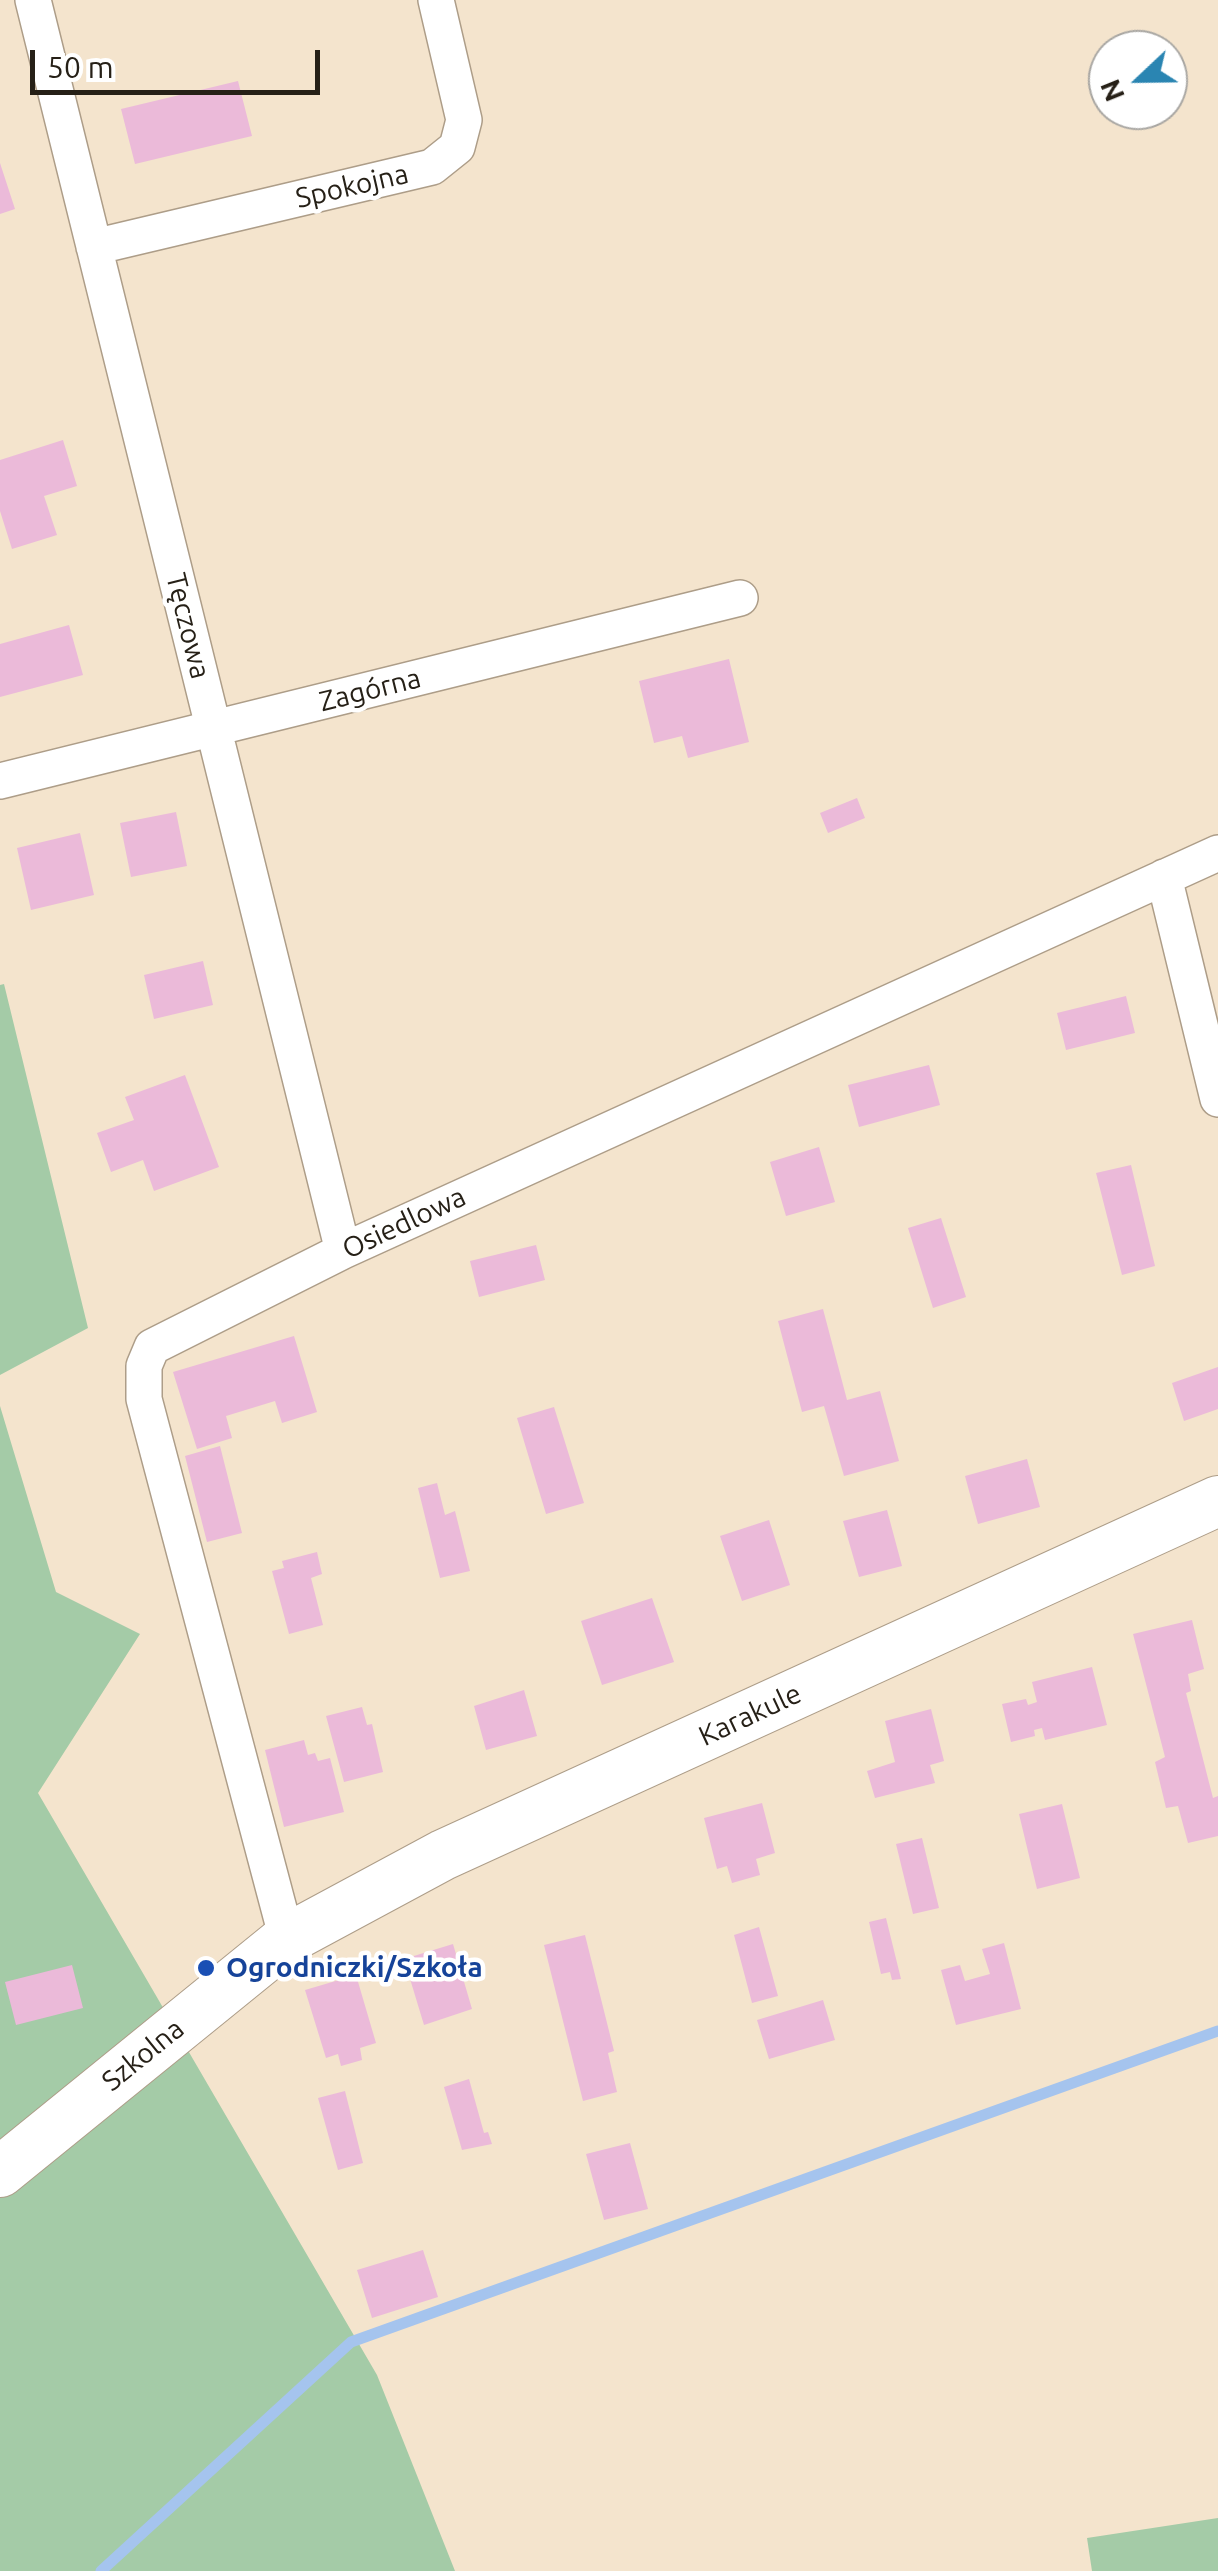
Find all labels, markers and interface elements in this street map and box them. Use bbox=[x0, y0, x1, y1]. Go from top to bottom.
scale bar bbox=[35, 30, 325, 92]
north arrow bbox=[1088, 30, 1188, 130]
text: 50 m bbox=[47, 50, 114, 84]
text: N bbox=[1093, 75, 1130, 106]
street label: Spokojna bbox=[292, 157, 412, 215]
street label: Tęczowa bbox=[159, 570, 217, 682]
street label: Zagórna bbox=[316, 661, 424, 719]
street label: Osiedlowa bbox=[337, 1180, 471, 1266]
street label: Karakule bbox=[693, 1677, 807, 1753]
place label: Ogrodniczki/Szkoła bbox=[226, 1951, 483, 1985]
marker: Ogrodniczki/Szkoła bbox=[195, 1957, 217, 1979]
street label: Szkolna bbox=[95, 2012, 191, 2098]

